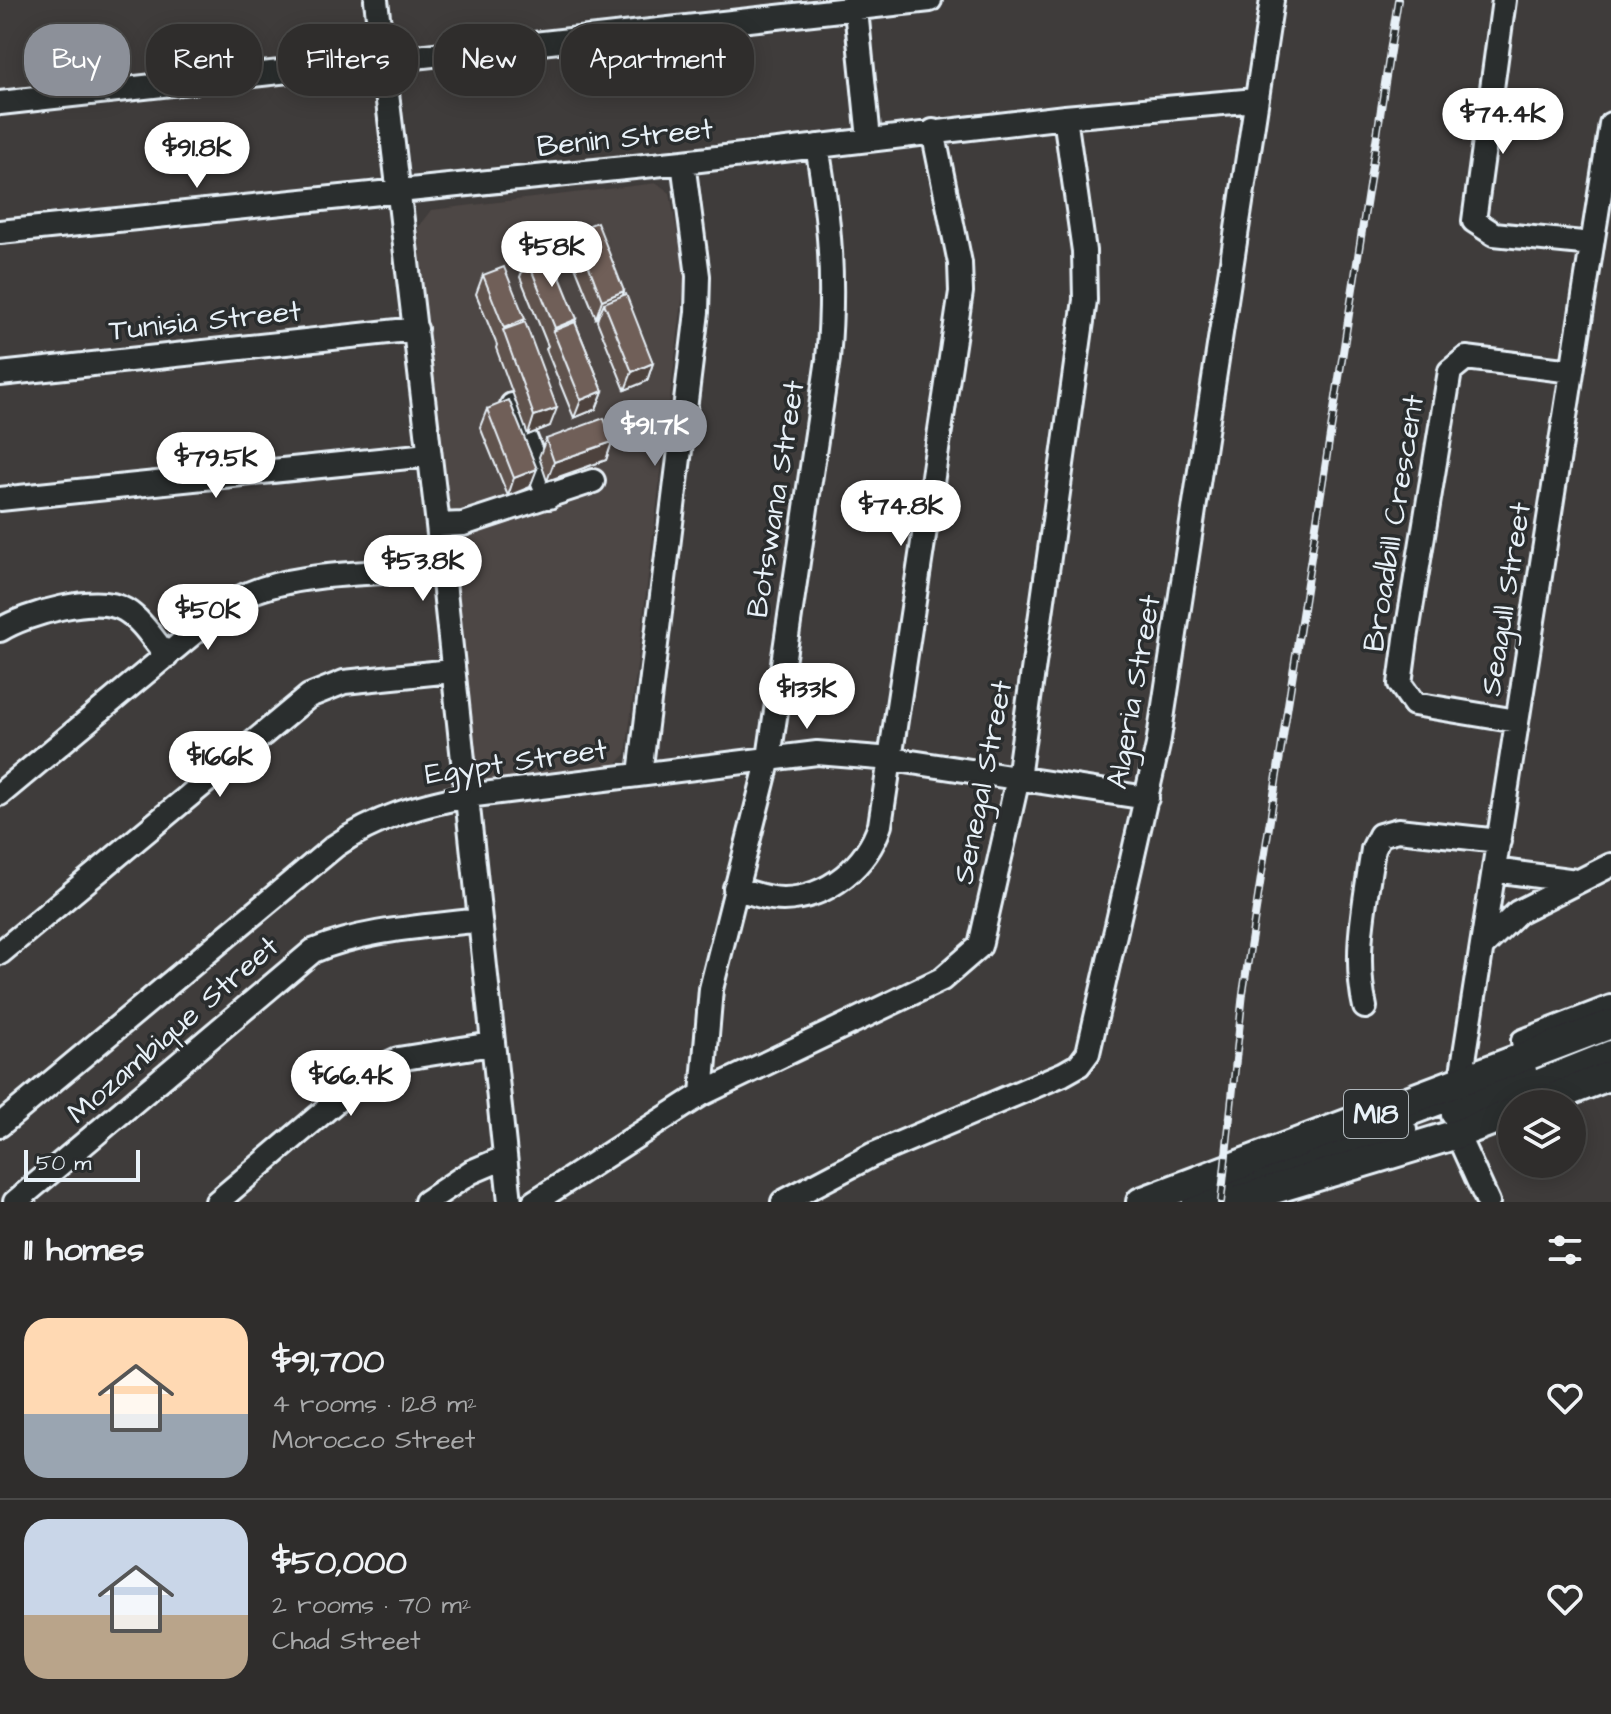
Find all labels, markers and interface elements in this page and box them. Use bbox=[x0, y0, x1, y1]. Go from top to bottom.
chip: Buy bbox=[24, 24, 130, 96]
chip: Rent bbox=[146, 24, 262, 96]
chip: Filters bbox=[278, 24, 418, 96]
chip: New bbox=[434, 24, 545, 96]
chip: Apartment bbox=[561, 24, 754, 96]
pin: $74.4K bbox=[1438, 88, 1568, 156]
text: $74.4K bbox=[1460, 96, 1546, 132]
street label: Benin Street bbox=[535, 108, 715, 168]
pin: $91.8K bbox=[132, 122, 262, 190]
text: $91.8K bbox=[163, 130, 231, 166]
pin: $58K bbox=[505, 221, 599, 289]
text: $58K bbox=[519, 229, 585, 265]
street label: Tunisia Street bbox=[107, 290, 303, 352]
street label: Botswana Street bbox=[737, 377, 815, 621]
street label: Broadbill Crescent bbox=[1353, 391, 1435, 655]
pin: $91.7K bbox=[590, 400, 720, 468]
text: $91.7K bbox=[621, 408, 689, 444]
pin: $79.5K bbox=[151, 432, 281, 500]
text: $79.5K bbox=[174, 440, 258, 476]
pin: $74.8K bbox=[836, 480, 966, 548]
text: $74.8K bbox=[859, 488, 943, 524]
street label: Seagull Street bbox=[1470, 499, 1543, 699]
pin: $53.8K bbox=[358, 535, 488, 603]
text: $53.8K bbox=[382, 543, 464, 579]
pin: $50K bbox=[161, 584, 255, 652]
text: $50K bbox=[175, 592, 241, 628]
street label: Algeria Street bbox=[1096, 592, 1173, 793]
pin: $133K bbox=[751, 663, 863, 731]
text: $133K bbox=[777, 671, 837, 707]
street label: Senegal Street bbox=[943, 677, 1024, 888]
street label: Egypt Street bbox=[422, 728, 610, 797]
pin: $166K bbox=[164, 731, 276, 799]
text: $166K bbox=[187, 739, 253, 775]
street label: Mozambique Street bbox=[58, 926, 288, 1134]
pin: $66.4K bbox=[286, 1050, 416, 1118]
text: $66.4K bbox=[309, 1058, 393, 1094]
road number: M18 bbox=[1344, 1090, 1408, 1138]
map controls bbox=[1498, 1090, 1586, 1178]
button: layers bbox=[1498, 1090, 1586, 1178]
scale bar bbox=[24, 1146, 140, 1182]
text: 50 m bbox=[36, 1148, 91, 1179]
text: 11 homes bbox=[24, 1226, 144, 1274]
icon: filters bbox=[1543, 1228, 1587, 1272]
text: $91,700 bbox=[272, 1338, 385, 1386]
icon: home bbox=[88, 1350, 184, 1446]
icon: heart bbox=[1543, 1376, 1587, 1420]
text: 4 rooms · 128 m² bbox=[272, 1386, 477, 1422]
text: Morocco Street bbox=[272, 1422, 475, 1458]
text: $50,000 bbox=[272, 1539, 407, 1587]
icon: home bbox=[88, 1551, 184, 1647]
icon: heart bbox=[1543, 1577, 1587, 1621]
text: 2 rooms · 70 m² bbox=[272, 1587, 471, 1623]
text: Chad Street bbox=[272, 1623, 420, 1659]

